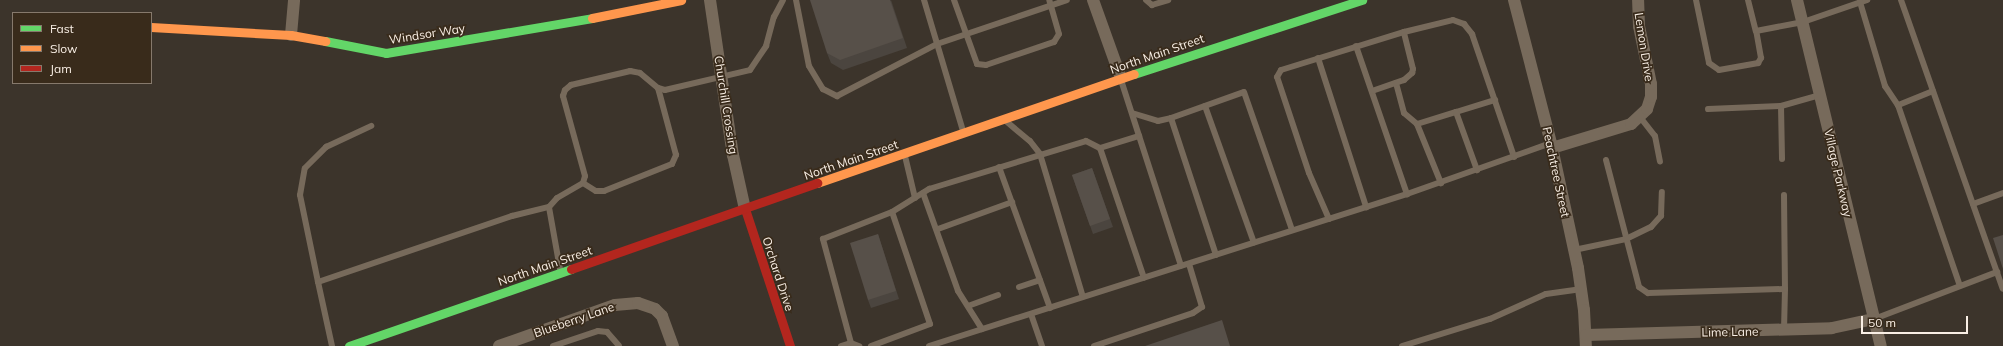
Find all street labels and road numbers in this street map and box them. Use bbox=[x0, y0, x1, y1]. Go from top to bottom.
street label: Lemon Drive bbox=[1631, 12, 1657, 82]
street label: Windsor Way bbox=[388, 21, 466, 47]
street label: North Main Street bbox=[1108, 31, 1206, 77]
street label: Churchill Crossing bbox=[711, 55, 741, 155]
street label: Peachtree Street bbox=[1539, 125, 1573, 219]
street label: Village Parkway bbox=[1821, 128, 1855, 218]
street label: North Main Street bbox=[802, 137, 900, 183]
street label: Orchard Drive bbox=[759, 235, 797, 313]
street label: North Main Street bbox=[496, 243, 594, 289]
street label: Blueberry Lane bbox=[532, 300, 616, 340]
street label: Lime Lane bbox=[1701, 324, 1759, 340]

